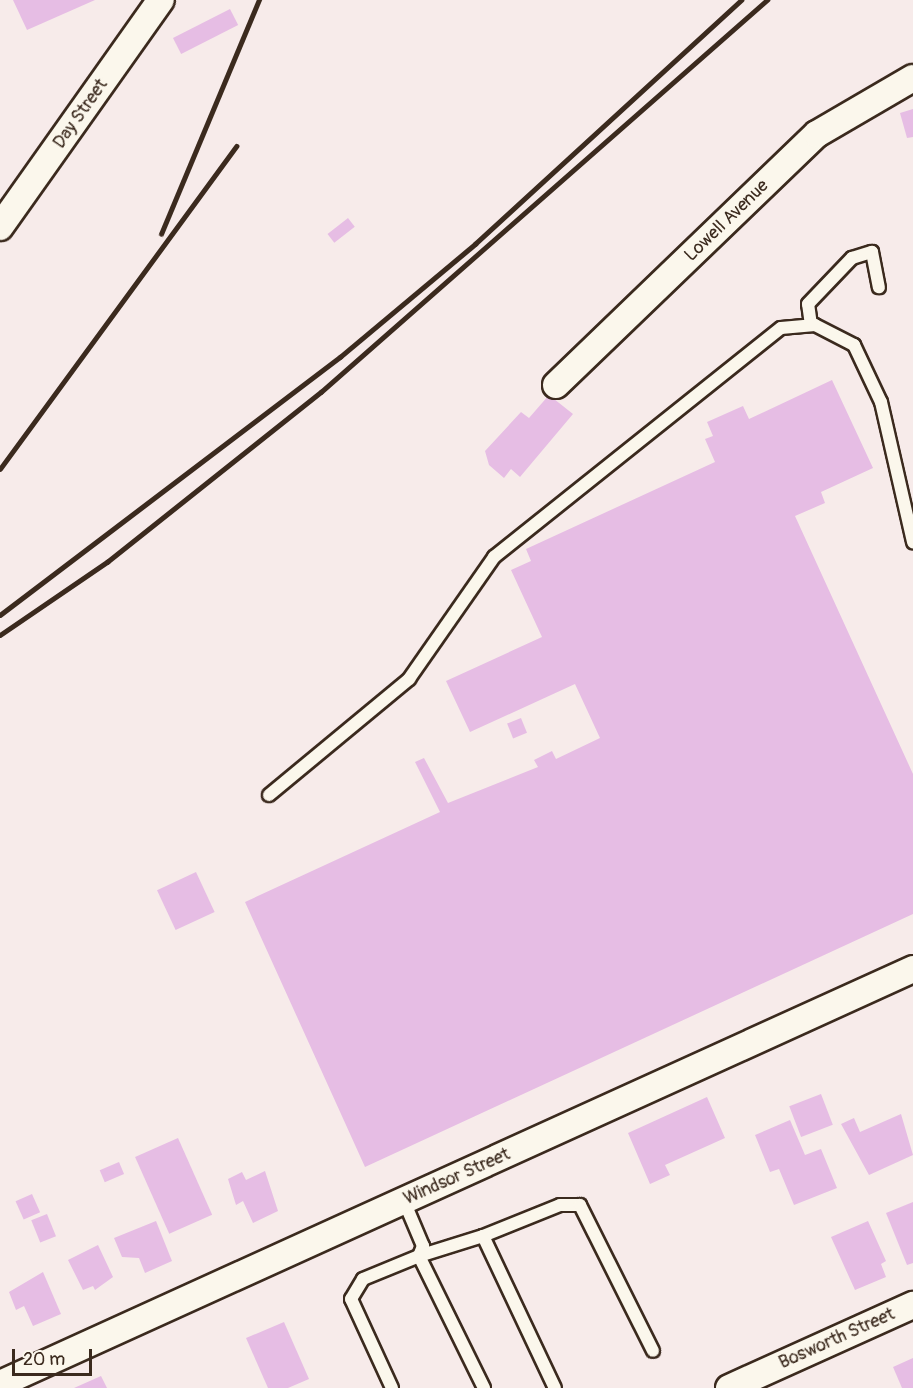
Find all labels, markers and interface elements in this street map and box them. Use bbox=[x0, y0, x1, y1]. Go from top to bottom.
street label: Day Street bbox=[49, 75, 113, 153]
street label: Lowell Avenue bbox=[680, 176, 774, 266]
street label: Windsor Street bbox=[400, 1144, 514, 1210]
street label: Bosworth Street bbox=[776, 1304, 898, 1374]
scale bar bbox=[15, 1337, 94, 1375]
text: 20 m bbox=[23, 1348, 65, 1371]

